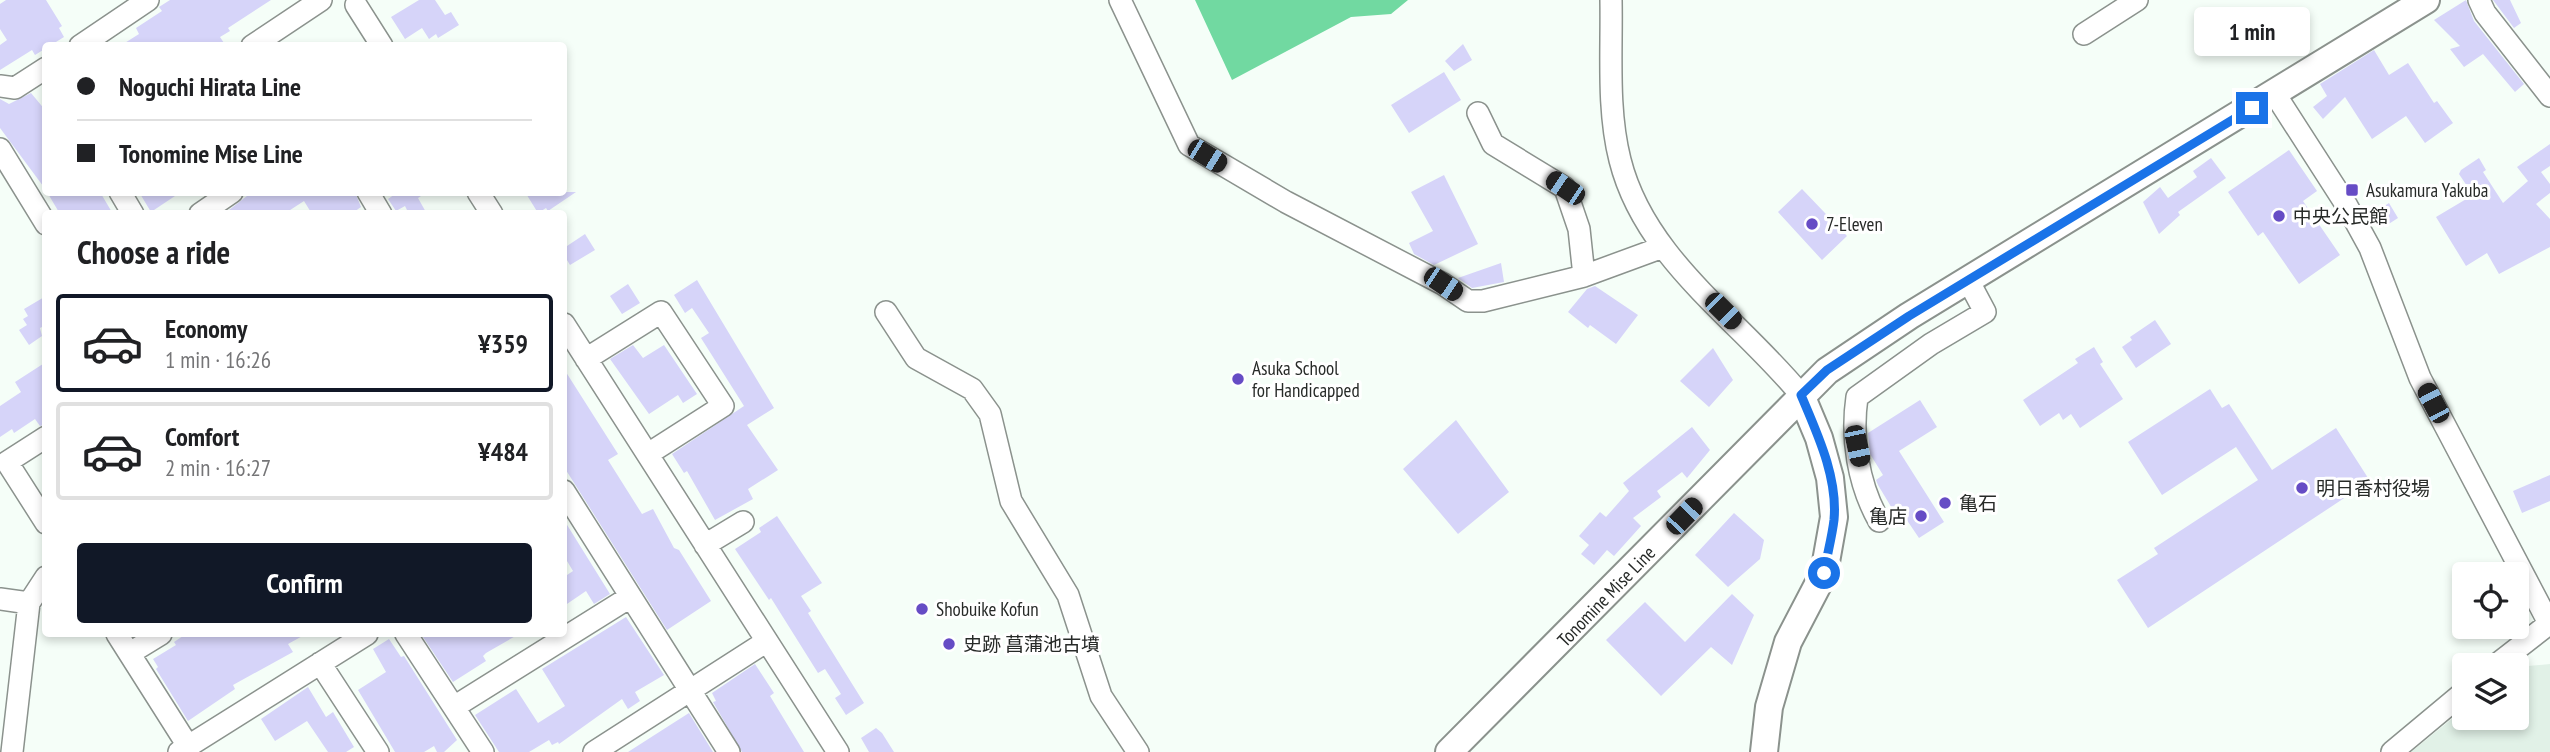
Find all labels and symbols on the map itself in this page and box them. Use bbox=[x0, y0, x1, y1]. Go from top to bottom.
callout: 1 min bbox=[2194, 7, 2310, 56]
route end bbox=[2236, 92, 2268, 124]
car bbox=[1184, 136, 1231, 176]
car bbox=[1542, 168, 1589, 208]
place label: Asukamura Yakuba bbox=[2366, 178, 2488, 202]
marker: Asukamura Yakuba bbox=[2344, 182, 2360, 198]
place label: 中央公民館 bbox=[2293, 204, 2388, 228]
marker: 中央公民館 bbox=[2271, 208, 2287, 224]
place label: 7-Eleven bbox=[1826, 212, 1883, 236]
marker: 7-Eleven bbox=[1804, 216, 1820, 232]
car bbox=[1420, 264, 1467, 304]
car bbox=[1701, 289, 1746, 333]
place label: Asuka School for Handicapped bbox=[1252, 356, 1360, 402]
marker: Asuka School for Handicapped bbox=[1230, 371, 1246, 387]
car bbox=[2414, 380, 2453, 426]
car bbox=[1843, 423, 1872, 469]
place label: 明日香村役場 bbox=[2316, 476, 2430, 500]
marker: 明日香村役場 bbox=[2294, 480, 2310, 496]
place label: 亀石 bbox=[1959, 491, 1997, 515]
car bbox=[1662, 494, 1707, 538]
marker: 亀石 bbox=[1937, 495, 1953, 511]
place label: 亀店 bbox=[1869, 504, 1907, 528]
marker: 亀店 bbox=[1913, 508, 1929, 524]
street label: Tonomine Mise Line bbox=[1552, 541, 1660, 651]
route start bbox=[1808, 557, 1840, 589]
place label: Shobuike Kofun bbox=[936, 597, 1039, 621]
marker: Shobuike Kofun bbox=[914, 601, 930, 617]
place label: 史跡 菖蒲池古墳 bbox=[963, 632, 1100, 656]
marker: 史跡 菖蒲池古墳 bbox=[941, 636, 957, 652]

